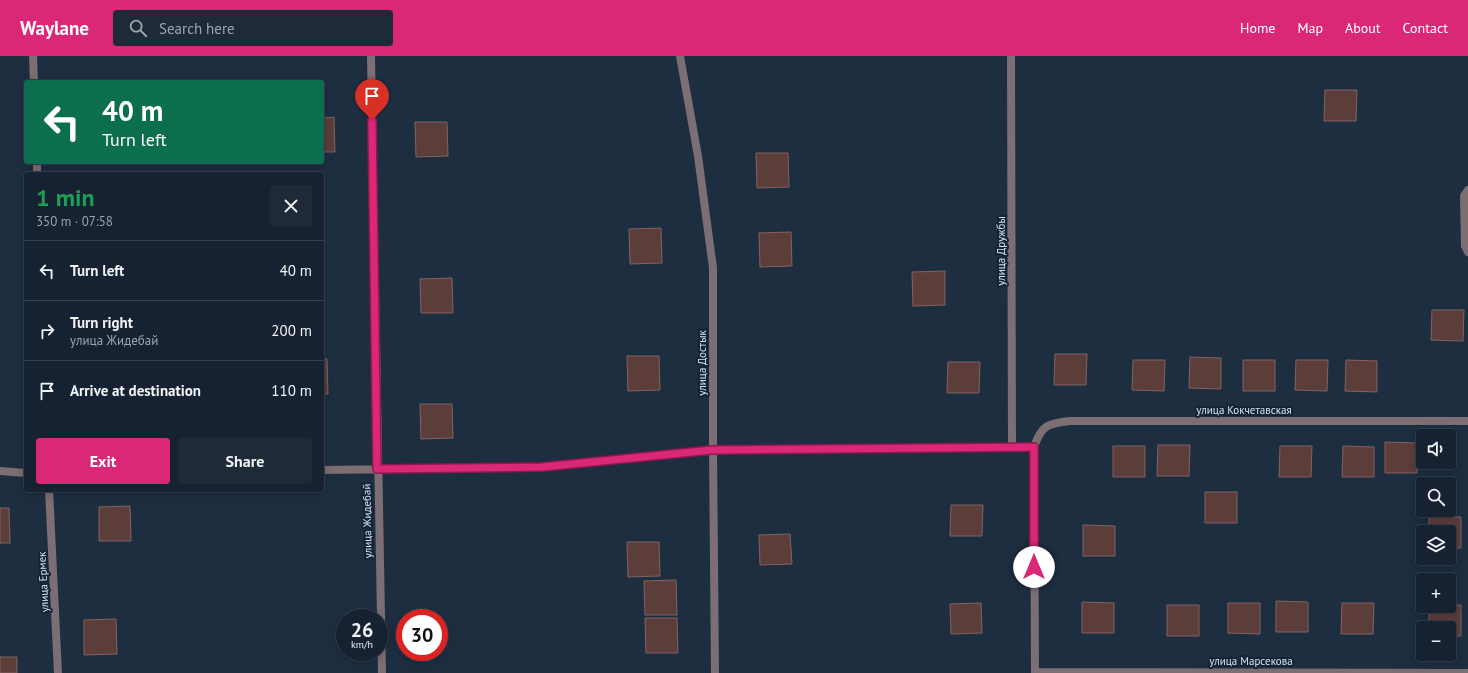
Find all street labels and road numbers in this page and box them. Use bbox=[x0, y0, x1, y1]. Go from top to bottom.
street label: улица Дружбы bbox=[994, 216, 1008, 286]
street label: улица Достык bbox=[695, 330, 709, 396]
street label: улица Кокчетавская bbox=[1196, 403, 1292, 417]
street label: улица Жидебай bbox=[359, 484, 375, 558]
street label: улица Ермек bbox=[34, 551, 52, 613]
street label: улица Марсекова bbox=[1209, 654, 1293, 668]

